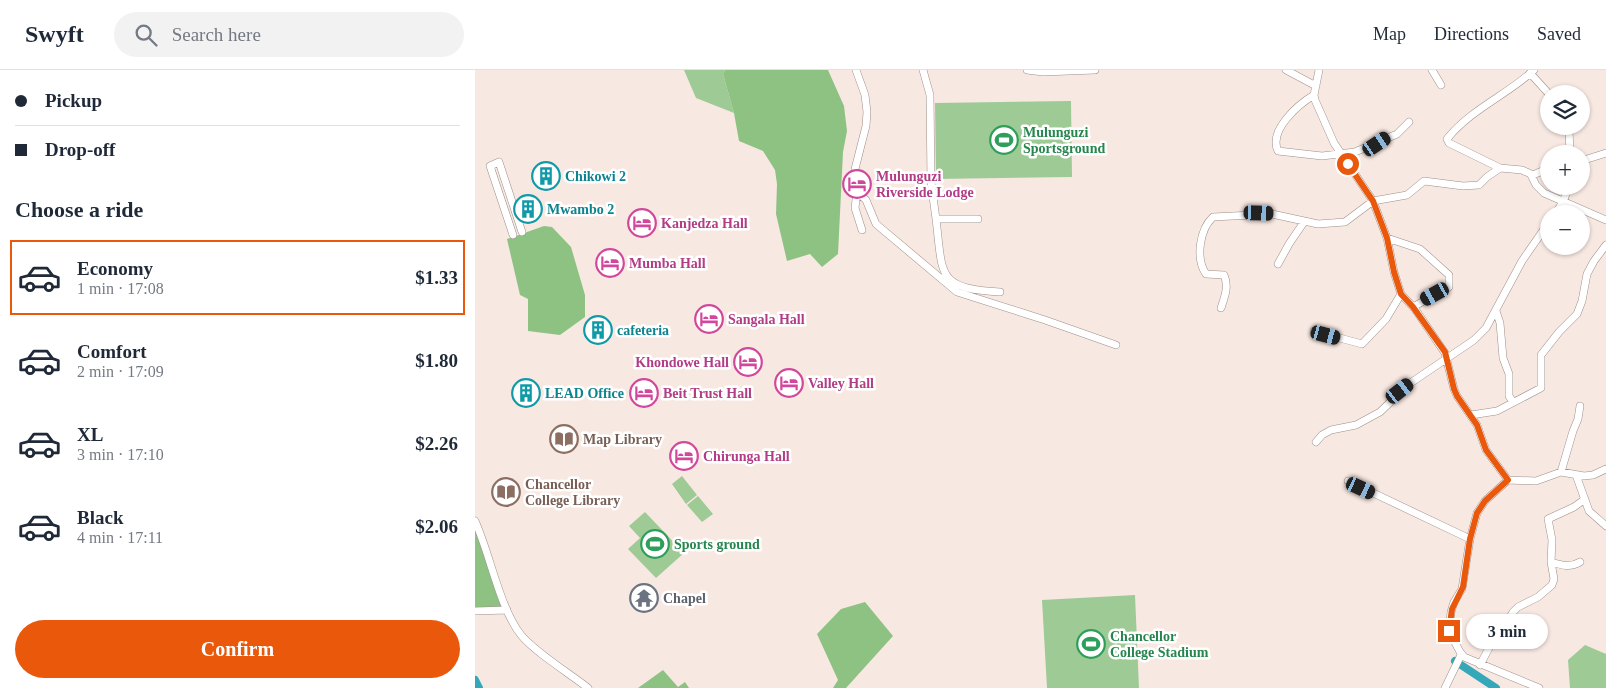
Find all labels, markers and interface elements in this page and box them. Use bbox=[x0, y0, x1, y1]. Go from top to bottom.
search box bbox=[114, 12, 464, 57]
text: Swyft bbox=[25, 21, 84, 47]
icon: search bbox=[132, 21, 160, 49]
text: Search here bbox=[172, 24, 261, 45]
text: Map bbox=[1373, 24, 1406, 44]
text: Directions bbox=[1434, 24, 1509, 44]
text: Saved bbox=[1537, 24, 1581, 44]
map controls bbox=[1540, 85, 1590, 255]
button: layers bbox=[1540, 85, 1590, 135]
text: Pickup bbox=[45, 90, 102, 111]
sports icon: Mulunguzi Sportsground bbox=[989, 125, 1019, 155]
place label: Mulunguzi Sportsground bbox=[1023, 125, 1105, 156]
car bbox=[1360, 129, 1393, 159]
text: Drop-off bbox=[45, 139, 115, 160]
button: + bbox=[1540, 145, 1590, 195]
route start bbox=[1337, 153, 1359, 175]
building icon: Chikowi 2 bbox=[531, 161, 561, 191]
place label: Chikowi 2 bbox=[565, 169, 626, 184]
hotel icon: Mulunguzi Riverside Lodge bbox=[842, 169, 872, 199]
place label: Mulunguzi Riverside Lodge bbox=[876, 169, 974, 200]
building icon: Mwambo 2 bbox=[513, 194, 543, 224]
text: Choose a ride bbox=[15, 197, 143, 222]
place label: Mwambo 2 bbox=[547, 202, 614, 217]
car bbox=[1243, 205, 1274, 221]
button: − bbox=[1540, 205, 1590, 255]
hotel icon: Kanjedza Hall bbox=[627, 208, 657, 238]
place label: Kanjedza Hall bbox=[661, 216, 748, 231]
hotel icon: Mumba Hall bbox=[595, 248, 625, 278]
icon: car bbox=[17, 255, 62, 300]
place label: Mumba Hall bbox=[629, 256, 706, 271]
text: Economy bbox=[77, 258, 153, 279]
text: $1.33 bbox=[415, 267, 458, 288]
text: 1 min · 17:08 bbox=[77, 280, 164, 297]
car bbox=[1418, 280, 1451, 308]
hotel icon: Sangala Hall bbox=[694, 304, 724, 334]
place label: Sangala Hall bbox=[728, 312, 805, 327]
building icon: cafeteria bbox=[583, 315, 613, 345]
place label: cafeteria bbox=[617, 323, 669, 338]
car bbox=[1309, 324, 1342, 346]
icon: car bbox=[17, 338, 62, 383]
text: Comfort bbox=[77, 341, 147, 362]
hotel icon: Khondowe Hall bbox=[733, 347, 763, 377]
text: $1.80 bbox=[415, 350, 458, 371]
place label: Khondowe Hall bbox=[635, 355, 729, 370]
text: 2 min · 17:09 bbox=[77, 363, 164, 380]
hotel icon: Valley Hall bbox=[774, 368, 804, 398]
place label: Valley Hall bbox=[808, 376, 874, 391]
car bbox=[1383, 376, 1416, 406]
building icon: LEAD Office bbox=[511, 378, 541, 408]
hotel icon: Beit Trust Hall bbox=[629, 378, 659, 408]
place label: LEAD Office bbox=[545, 386, 624, 401]
place label: Beit Trust Hall bbox=[663, 386, 752, 401]
icon: car bbox=[17, 421, 62, 466]
text: XL bbox=[77, 424, 103, 445]
library icon: Map Library bbox=[549, 424, 579, 454]
place label: Map Library bbox=[583, 432, 662, 447]
text: $2.26 bbox=[415, 433, 458, 454]
hotel icon: Chirunga Hall bbox=[669, 441, 699, 471]
text: 3 min · 17:10 bbox=[77, 446, 164, 463]
place label: Chirunga Hall bbox=[703, 449, 790, 464]
car bbox=[1344, 475, 1377, 501]
library icon: Chancellor College Library bbox=[491, 477, 521, 507]
place label: Chancellor College Library bbox=[525, 477, 620, 508]
icon: car bbox=[17, 504, 62, 549]
text: Black bbox=[77, 507, 123, 528]
text: $2.06 bbox=[415, 516, 458, 537]
text: 4 min · 17:11 bbox=[77, 529, 163, 546]
sports icon: Sports ground bbox=[640, 529, 670, 559]
place label: Sports ground bbox=[674, 537, 760, 552]
temple icon: Chapel bbox=[629, 583, 659, 613]
place label: Chapel bbox=[663, 591, 706, 606]
callout: 3 min bbox=[1467, 614, 1549, 648]
button: Confirm bbox=[15, 620, 460, 678]
route end bbox=[1438, 620, 1460, 642]
text: 3 min bbox=[1488, 623, 1526, 640]
sports icon: Chancellor College Stadium bbox=[1076, 629, 1106, 659]
place label: Chancellor College Stadium bbox=[1110, 629, 1209, 660]

